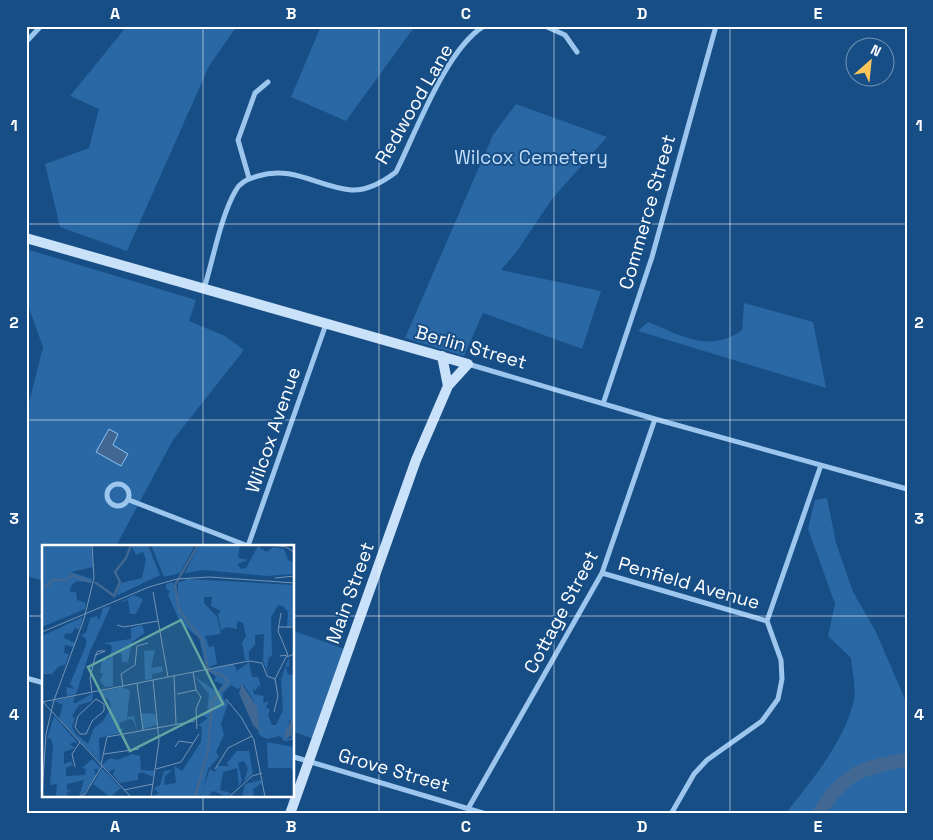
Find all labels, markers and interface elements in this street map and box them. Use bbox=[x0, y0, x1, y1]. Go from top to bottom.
text: A bbox=[110, 3, 120, 24]
text: B bbox=[286, 3, 296, 24]
text: C bbox=[461, 3, 471, 24]
text: D bbox=[637, 3, 647, 24]
text: E bbox=[814, 3, 823, 24]
north arrow bbox=[846, 38, 896, 88]
street label: Redwood Lane bbox=[369, 39, 459, 169]
text: N bbox=[868, 40, 884, 61]
text: 1 bbox=[10, 115, 18, 136]
text: 1 bbox=[915, 115, 923, 136]
street label: Commerce Street bbox=[613, 132, 681, 292]
park label: Wilcox Cemetery bbox=[454, 145, 608, 170]
text: 2 bbox=[9, 312, 19, 333]
text: 2 bbox=[914, 312, 924, 333]
street label: Berlin Street bbox=[412, 319, 530, 375]
street label: Wilcox Avenue bbox=[240, 364, 306, 496]
text: 3 bbox=[9, 508, 19, 529]
text: 3 bbox=[914, 508, 924, 529]
street label: Main Street bbox=[320, 539, 380, 647]
inset map bbox=[42, 545, 295, 798]
street label: Cottage Street bbox=[518, 546, 604, 678]
street label: Penfield Avenue bbox=[615, 551, 763, 615]
text: 4 bbox=[9, 704, 19, 725]
text: 4 bbox=[914, 704, 924, 725]
street label: Grove Street bbox=[335, 742, 453, 798]
text: A bbox=[110, 816, 120, 837]
text: B bbox=[286, 816, 296, 837]
text: C bbox=[461, 816, 471, 837]
text: D bbox=[637, 816, 647, 837]
text: E bbox=[814, 816, 823, 837]

